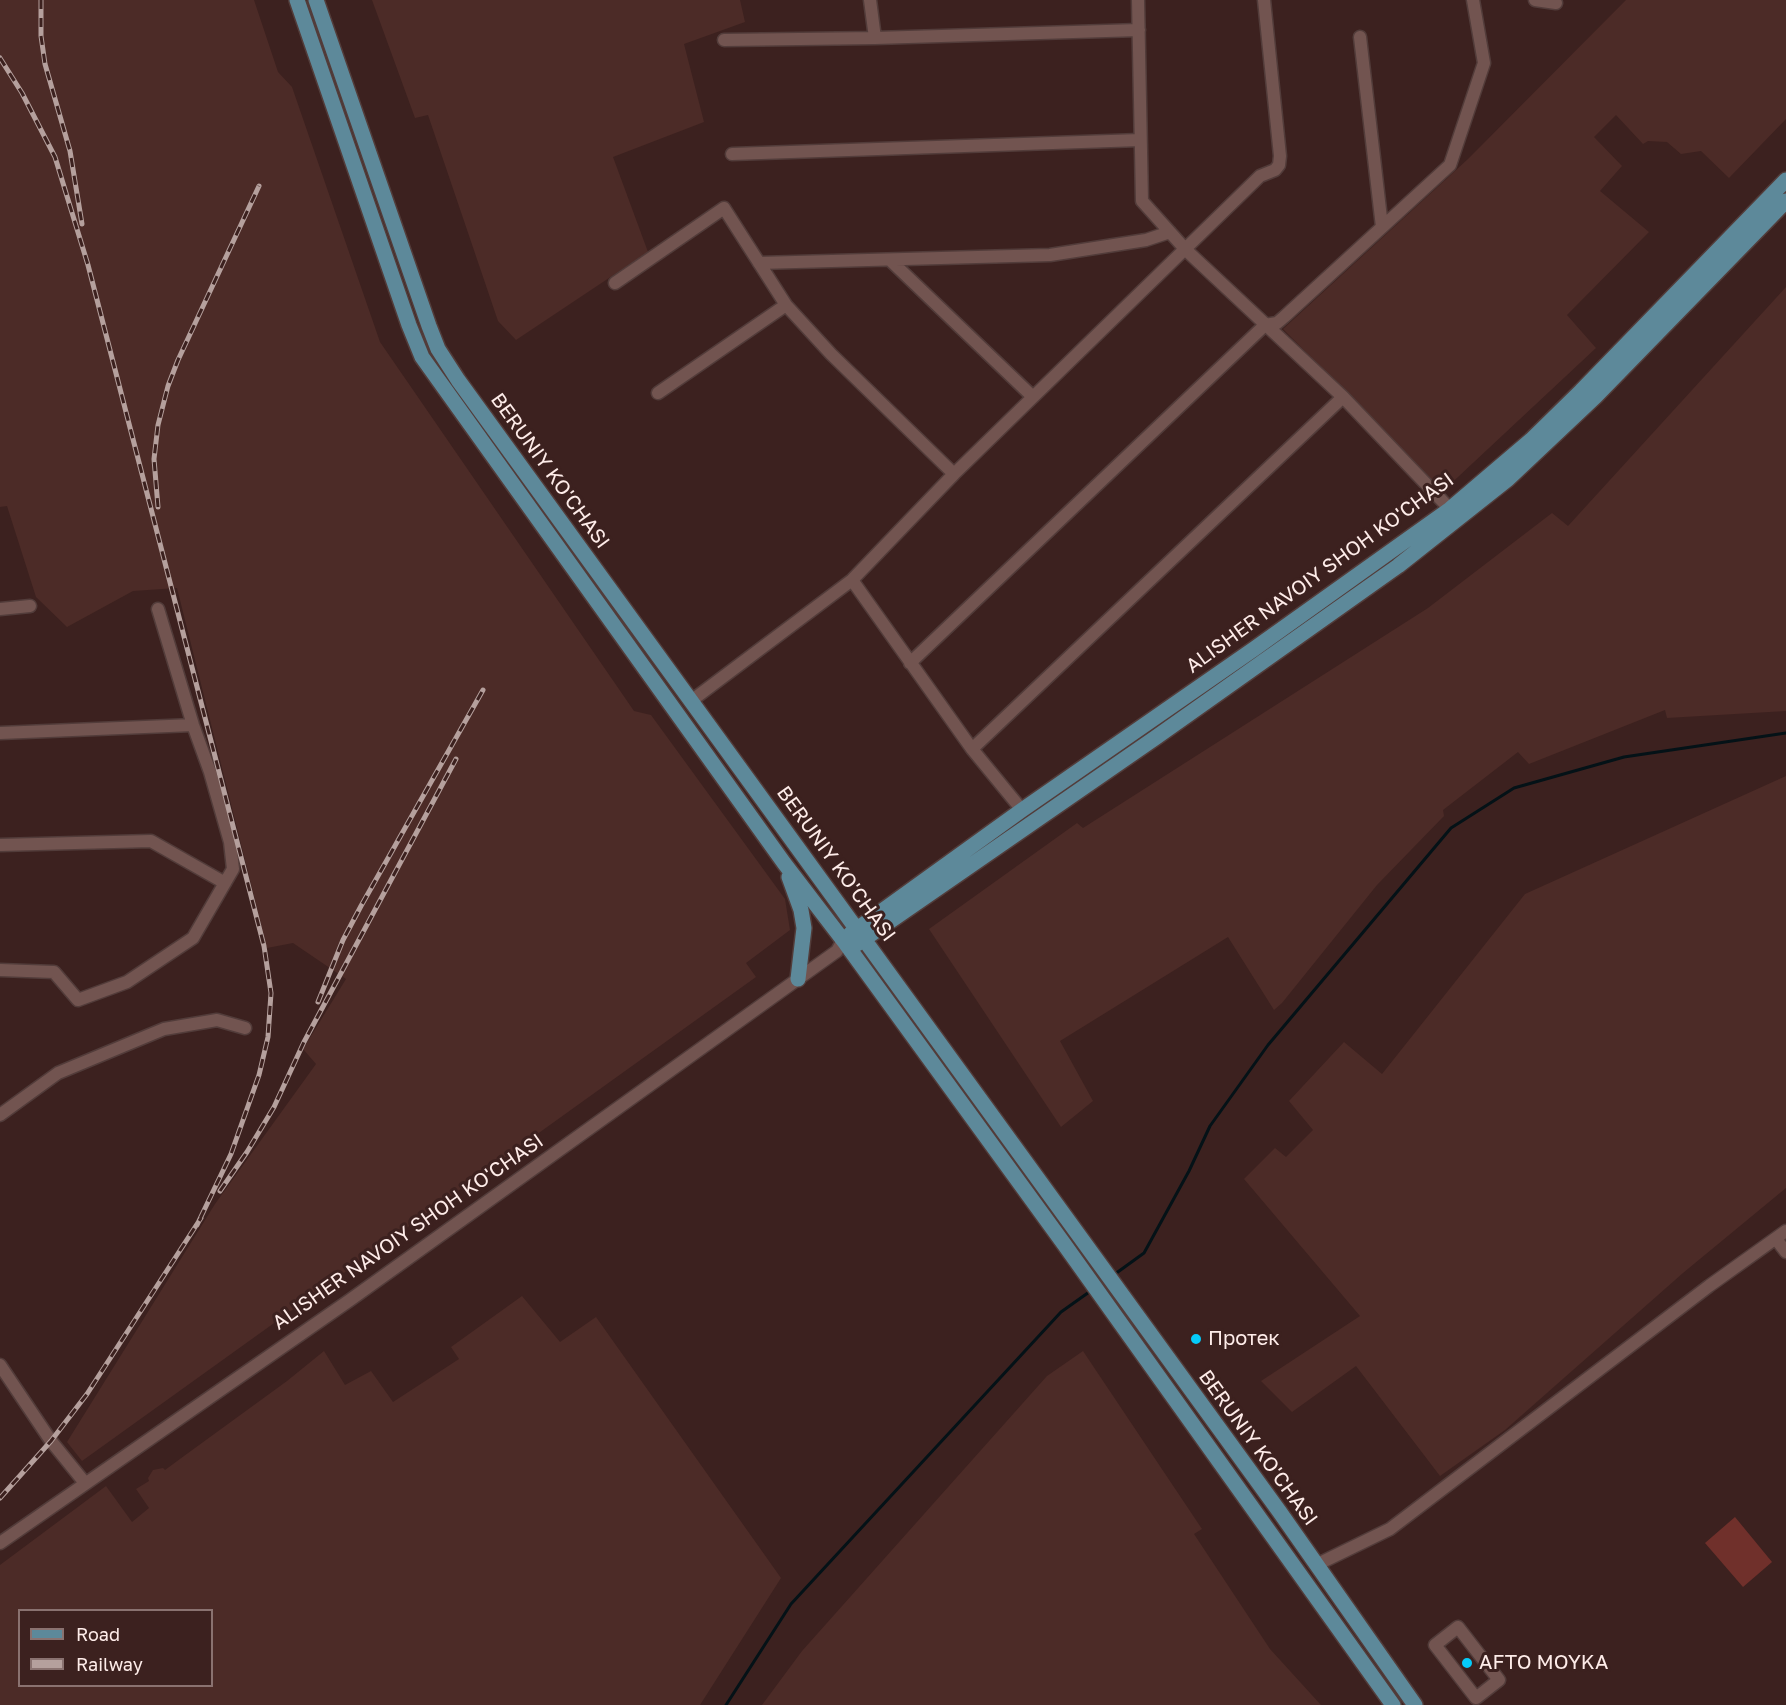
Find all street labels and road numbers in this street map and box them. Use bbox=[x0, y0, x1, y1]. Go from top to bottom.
street label: BERUNIY KO'CHASI bbox=[485, 388, 615, 554]
street label: ALISHER NAVOIY SHOH KO'CHASI bbox=[1181, 468, 1459, 678]
street label: BERUNIY KO'CHASI bbox=[771, 781, 901, 947]
street label: ALISHER NAVOIY SHOH KO'CHASI bbox=[268, 1129, 548, 1335]
street label: BERUNIY KO'CHASI bbox=[1193, 1365, 1323, 1531]

